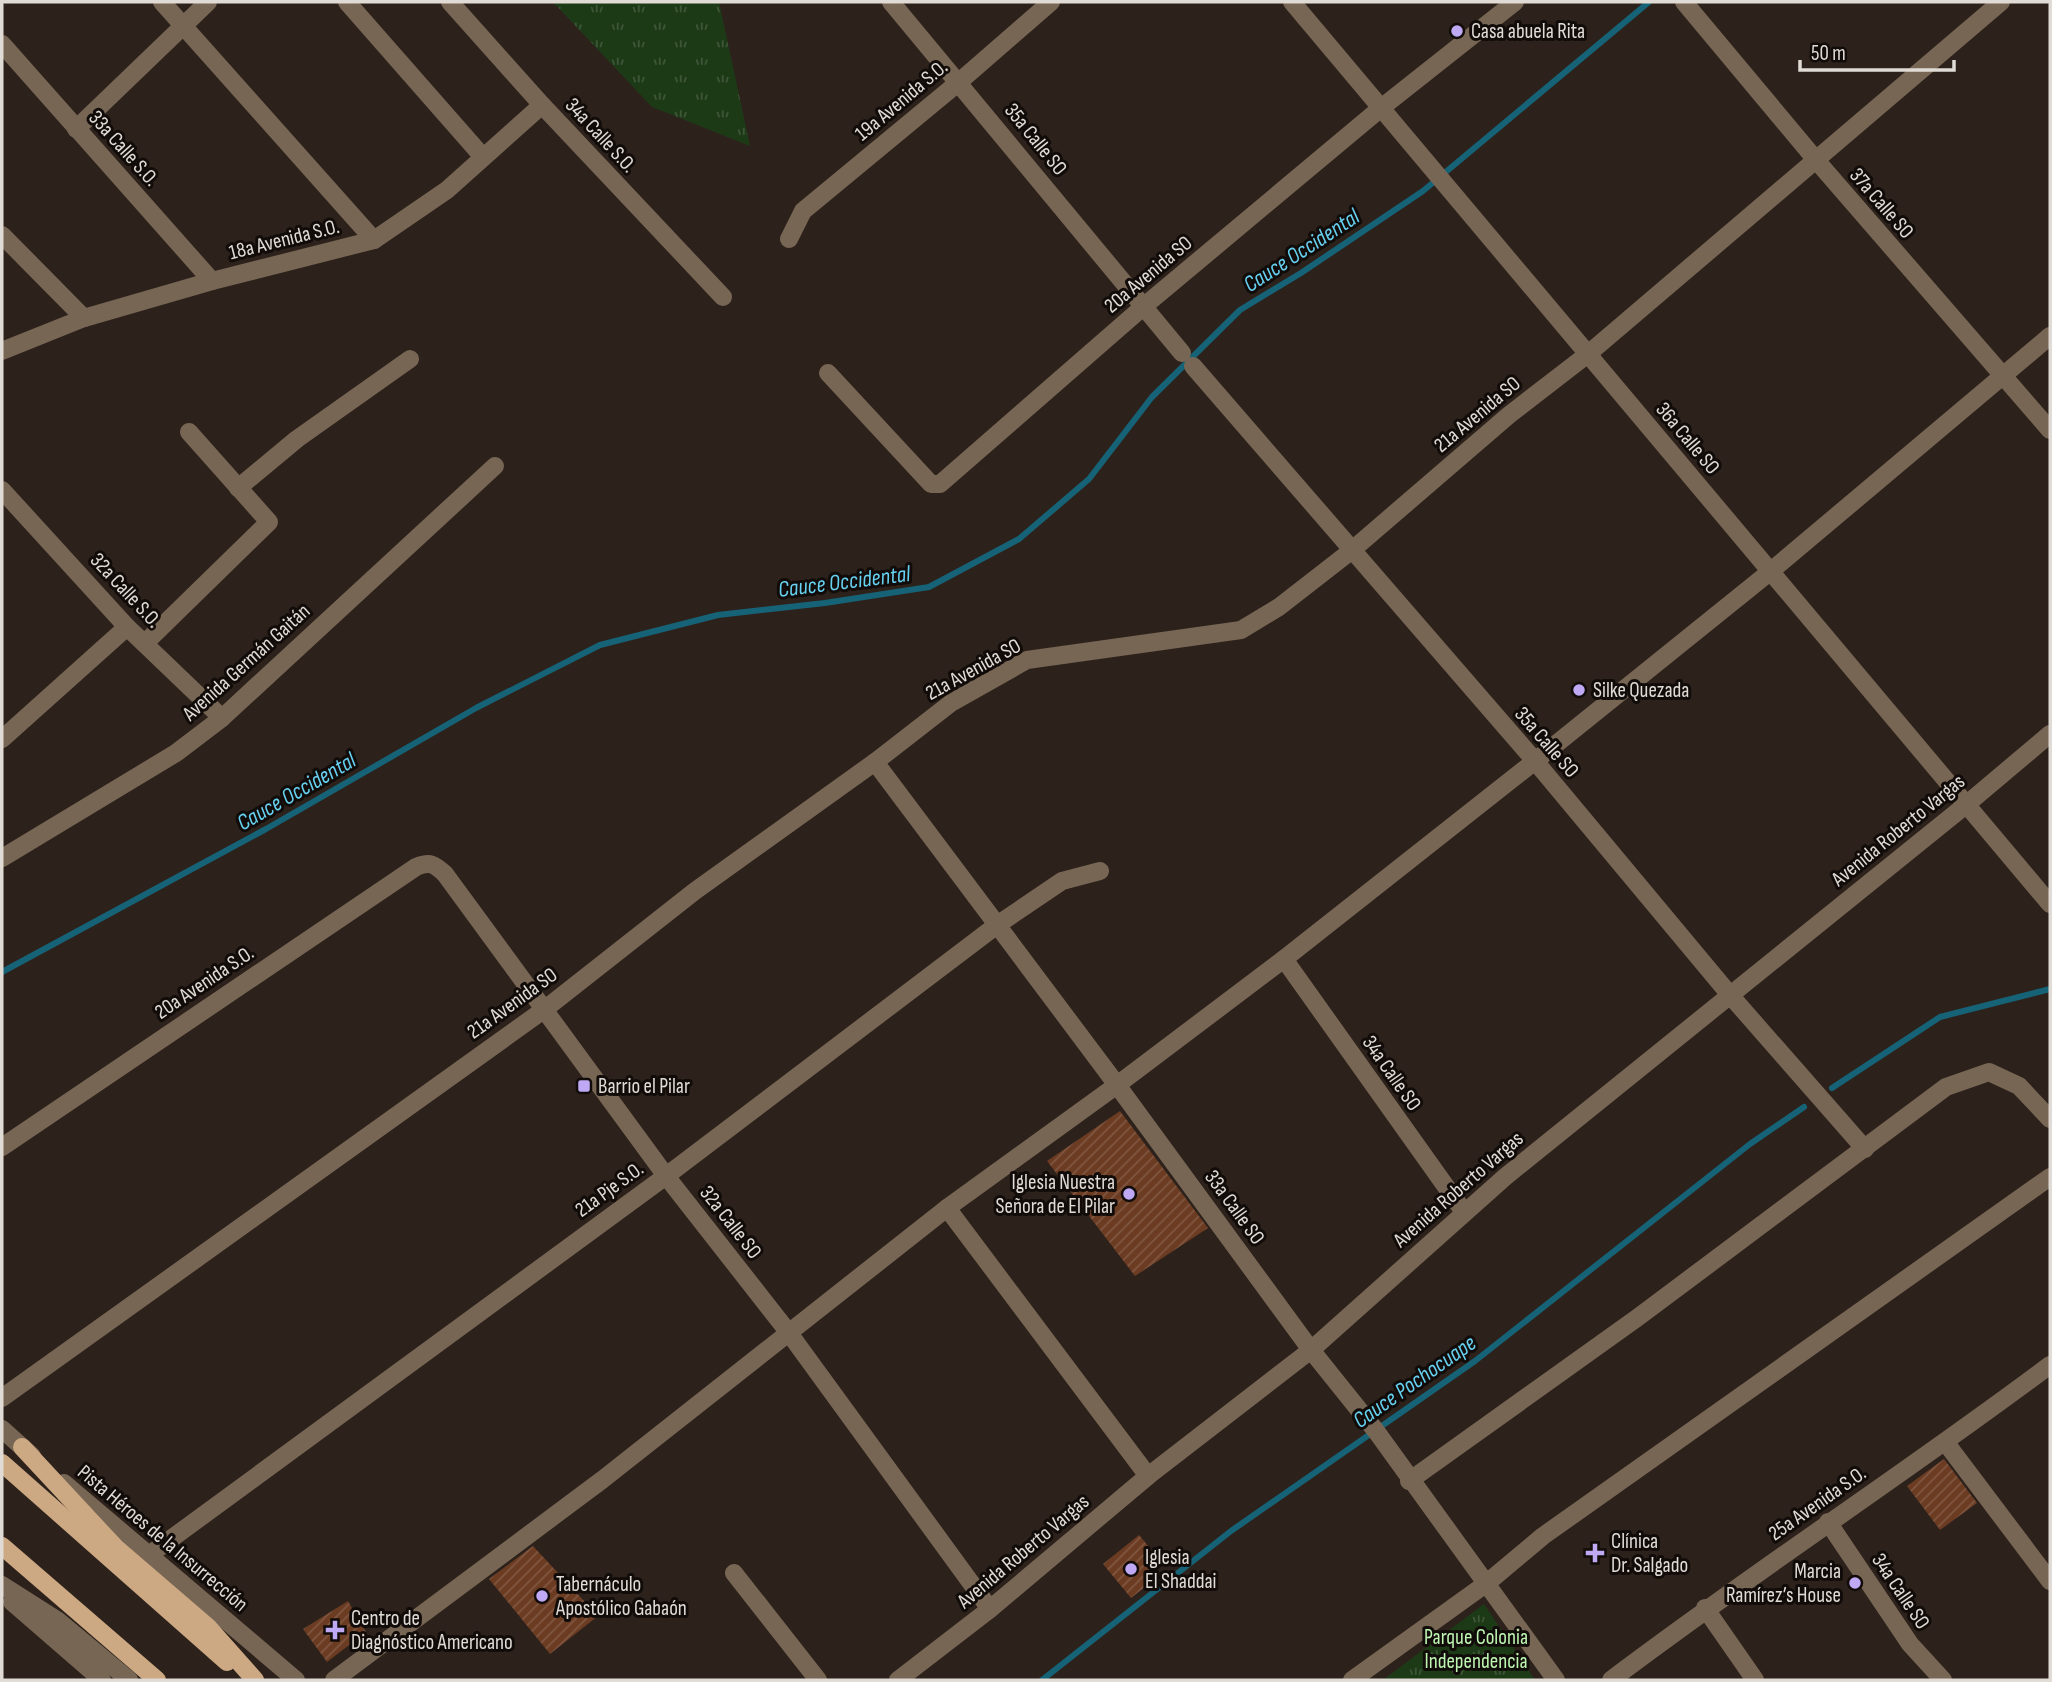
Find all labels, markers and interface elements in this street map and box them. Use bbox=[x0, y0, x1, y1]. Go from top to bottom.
place label: Casa abuela Rita bbox=[1471, 19, 1585, 44]
marker: Casa abuela Rita bbox=[1449, 23, 1465, 39]
scale bar bbox=[1800, 28, 1954, 72]
text: 50 m bbox=[1811, 41, 1846, 66]
street label: 19a Avenida S.O. bbox=[850, 55, 952, 146]
street label: 34a Calle S.O. bbox=[560, 93, 641, 178]
street label: 35a Calle SO bbox=[999, 98, 1072, 180]
street label: 33a Calle S.O. bbox=[83, 105, 164, 191]
street label: 37a Calle SO bbox=[1844, 163, 1919, 244]
water label: Cauce Occidental bbox=[1238, 203, 1366, 299]
street label: 18a Avenida S.O. bbox=[227, 214, 342, 265]
street label: 20a Avenida SO bbox=[1099, 230, 1197, 318]
street label: 21a Avenida SO bbox=[1429, 371, 1526, 458]
street label: 36a Calle SO bbox=[1650, 397, 1725, 479]
street label: 32a Calle S.O. bbox=[85, 548, 166, 633]
water label: Cauce Occidental bbox=[777, 560, 913, 604]
street label: Avenida Germán Gaitán bbox=[177, 599, 315, 727]
street label: 21a Avenida SO bbox=[921, 633, 1025, 706]
place label: Silke Quezada bbox=[1593, 678, 1689, 703]
marker: Silke Quezada bbox=[1571, 682, 1587, 698]
street label: 35a Calle SO bbox=[1509, 702, 1584, 783]
water label: Cauce Occidental bbox=[232, 746, 362, 837]
street label: Avenida Roberto Vargas bbox=[1826, 769, 1970, 892]
street label: 20a Avenida S.O. bbox=[150, 940, 259, 1025]
street label: 21a Avenida SO bbox=[462, 962, 562, 1044]
street label: 34a Calle SO bbox=[1357, 1031, 1426, 1116]
place label: Barrio el Pilar bbox=[598, 1074, 690, 1099]
marker: Barrio el Pilar bbox=[576, 1078, 592, 1094]
street label: Avenida Roberto Vargas bbox=[1387, 1126, 1528, 1253]
street label: 21a Pje S.O. bbox=[570, 1156, 648, 1223]
street label: 33a Calle SO bbox=[1199, 1165, 1270, 1249]
place label: Iglesia Nuestra Señora de El Pilar bbox=[996, 1170, 1115, 1219]
street label: 32a Calle SO bbox=[694, 1181, 767, 1264]
marker: Iglesia Nuestra Señora de El Pilar bbox=[1121, 1186, 1137, 1202]
water label: Cauce Pochocuape bbox=[1348, 1329, 1482, 1435]
street label: Pista Héroes de la Insurrección bbox=[72, 1460, 253, 1617]
street label: 25a Avenida S.O. bbox=[1764, 1461, 1871, 1546]
street label: Avenida Roberto Vargas bbox=[952, 1489, 1094, 1614]
place label: Clínica Dr. Salgado bbox=[1611, 1529, 1688, 1578]
marker: Clínica Dr. Salgado bbox=[1585, 1543, 1605, 1563]
place label: Iglesia El Shaddai bbox=[1145, 1545, 1216, 1594]
street label: 34a Calle SO bbox=[1866, 1549, 1935, 1634]
place label: Marcia Ramírez’s House bbox=[1726, 1559, 1841, 1608]
marker: Iglesia El Shaddai bbox=[1123, 1561, 1139, 1577]
place label: Tabernáculo Apostólico Gabaón bbox=[555, 1572, 687, 1621]
marker: Marcia Ramírez’s House bbox=[1847, 1575, 1863, 1591]
marker: Tabernáculo Apostólico Gabaón bbox=[534, 1588, 550, 1604]
place label: Centro de Diagnóstico Americano bbox=[351, 1606, 513, 1655]
marker: Centro de Diagnóstico Americano bbox=[325, 1620, 345, 1640]
park label: Parque Colonia Independencia bbox=[1424, 1625, 1528, 1674]

